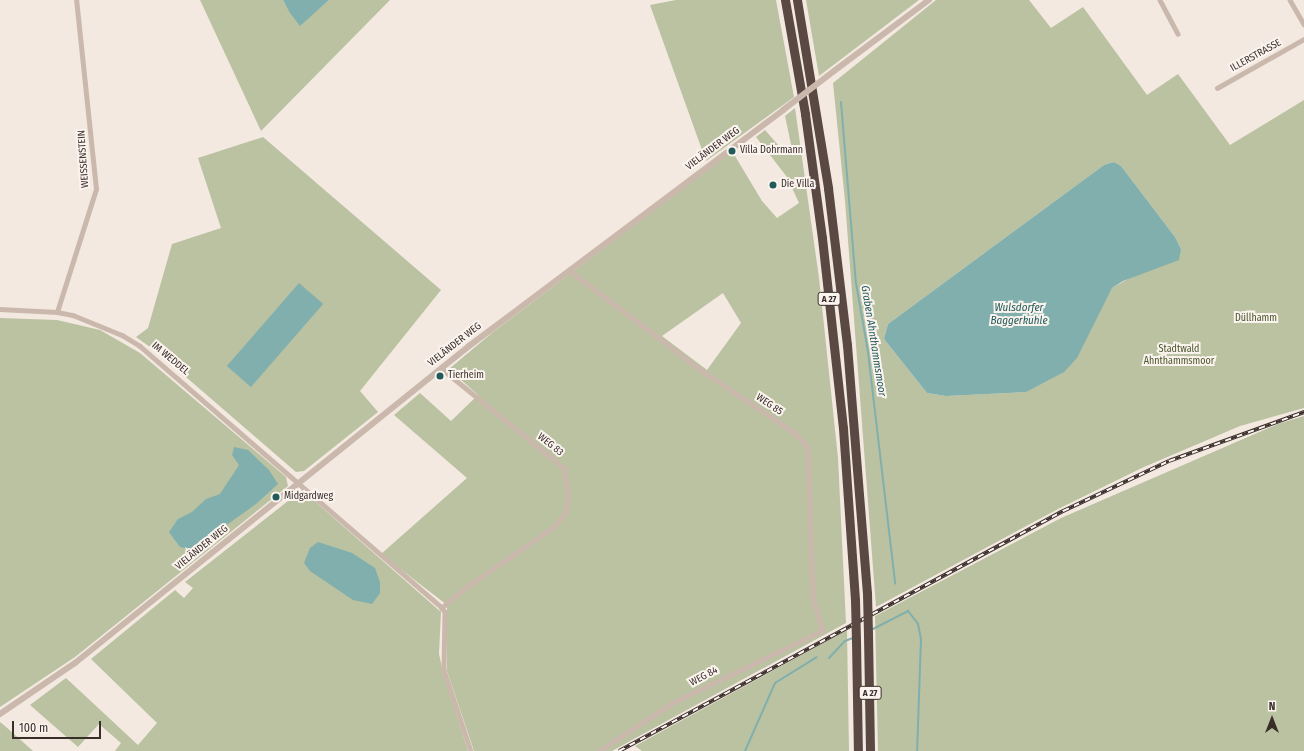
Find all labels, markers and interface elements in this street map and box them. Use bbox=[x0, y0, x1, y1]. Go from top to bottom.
street label: ILLERSTRASSE bbox=[1229, 37, 1283, 75]
street label: VIELÄNDER WEG bbox=[684, 125, 742, 173]
street label: WEISSENSTEIN bbox=[76, 130, 92, 188]
place label: Villa Dohrmann bbox=[740, 145, 803, 157]
marker: Villa Dohrmann bbox=[727, 146, 737, 156]
place label: Die Villa bbox=[781, 179, 814, 191]
marker: Die Villa bbox=[768, 180, 778, 190]
water label: Graben Ahnthammsmoor bbox=[858, 285, 888, 397]
road number: A 27 bbox=[817, 292, 841, 306]
water label: Wulsdorfer Baggerkuhle bbox=[990, 302, 1048, 328]
park label: Düllhamm bbox=[1235, 313, 1277, 325]
street label: VIELÄNDER WEG bbox=[426, 320, 484, 370]
street label: IM WEDDEL bbox=[149, 340, 191, 378]
park label: Stadtwald Ahnthammsmoor bbox=[1144, 343, 1214, 366]
place label: Tierheim bbox=[448, 370, 484, 382]
marker: Tierheim bbox=[435, 371, 445, 381]
street label: WEG 85 bbox=[753, 392, 785, 418]
street label: WEG 83 bbox=[535, 431, 565, 459]
place label: Midgardweg bbox=[284, 491, 333, 503]
marker: Midgardweg bbox=[271, 492, 281, 502]
street label: VIELÄNDER WEG bbox=[173, 523, 231, 573]
street label: WEG 84 bbox=[688, 665, 720, 689]
road number: A 27 bbox=[858, 686, 882, 700]
north arrow bbox=[1252, 699, 1292, 739]
text: N bbox=[1269, 700, 1275, 713]
scale bar bbox=[14, 713, 103, 739]
text: 100 m bbox=[19, 721, 48, 735]

